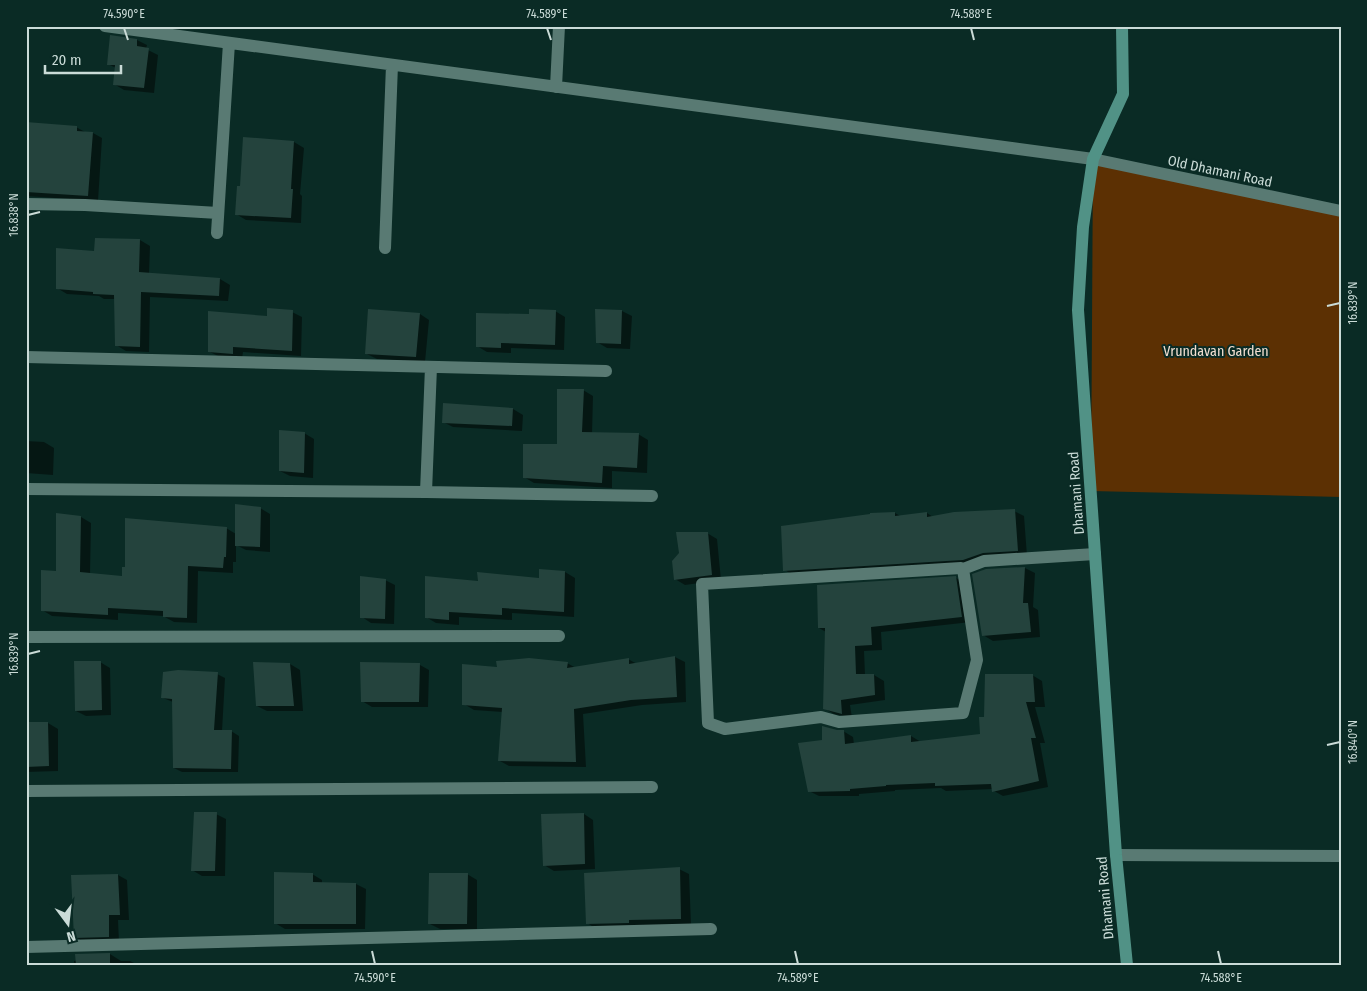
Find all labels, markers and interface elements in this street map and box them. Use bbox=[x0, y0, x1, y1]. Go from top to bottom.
text: 74.590°E bbox=[103, 7, 145, 21]
text: 74.589°E bbox=[526, 7, 568, 21]
text: 74.588°E bbox=[950, 7, 992, 21]
scale bar bbox=[45, 42, 121, 74]
text: 20 m bbox=[52, 51, 82, 69]
street label: Old Dhamani Road bbox=[1166, 152, 1274, 191]
text: 16.838°N bbox=[7, 193, 21, 237]
text: 16.839°N bbox=[1346, 281, 1360, 325]
park label: Vrundavan Garden bbox=[1163, 343, 1269, 360]
street label: Dhamani Road bbox=[1065, 451, 1088, 535]
text: 16.839°N bbox=[7, 632, 21, 676]
text: 16.840°N bbox=[1346, 720, 1360, 764]
street label: Dhamani Road bbox=[1093, 856, 1118, 940]
north arrow bbox=[42, 898, 92, 948]
text: N bbox=[65, 927, 77, 945]
text: 74.590°E bbox=[354, 971, 396, 985]
text: 74.589°E bbox=[777, 971, 819, 985]
text: 74.588°E bbox=[1200, 971, 1242, 985]

